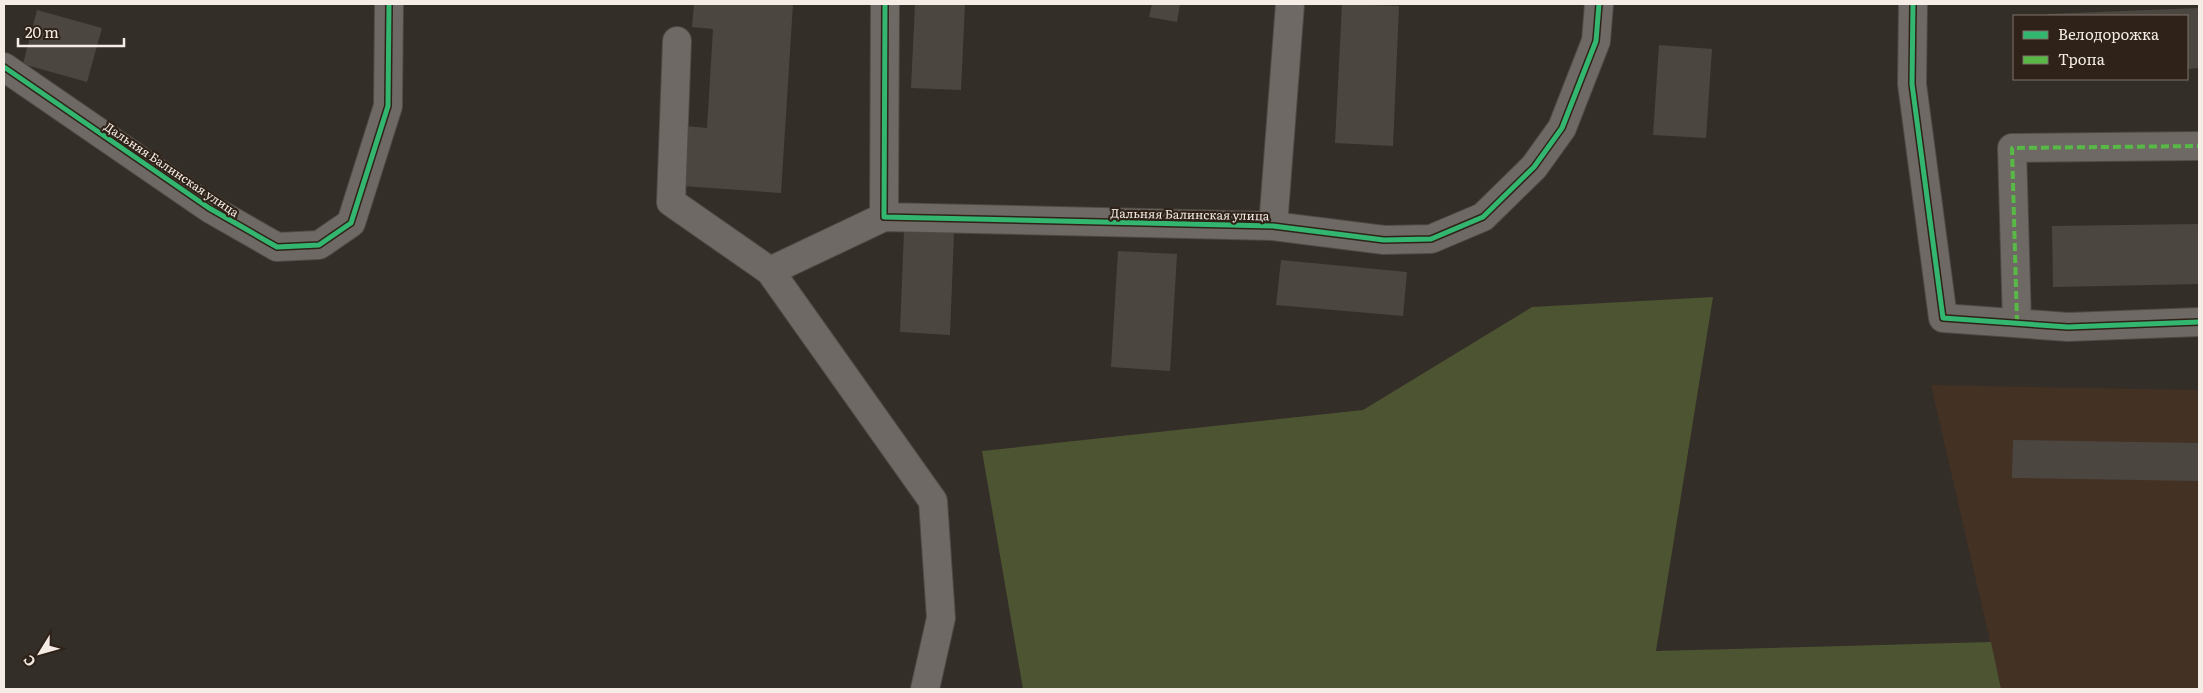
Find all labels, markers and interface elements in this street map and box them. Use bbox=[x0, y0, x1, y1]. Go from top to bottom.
scale bar bbox=[18, 15, 124, 47]
legend bbox=[2013, 15, 2188, 80]
text: 20 m bbox=[25, 20, 59, 43]
text: Велодорожка bbox=[2058, 22, 2160, 45]
text: Тропа bbox=[2058, 47, 2106, 70]
street label: Дальняя Балинская улица bbox=[101, 117, 243, 221]
street label: Дальняя Балинская улица bbox=[1110, 204, 1270, 224]
north arrow bbox=[15, 628, 65, 678]
text: С bbox=[18, 651, 40, 671]

